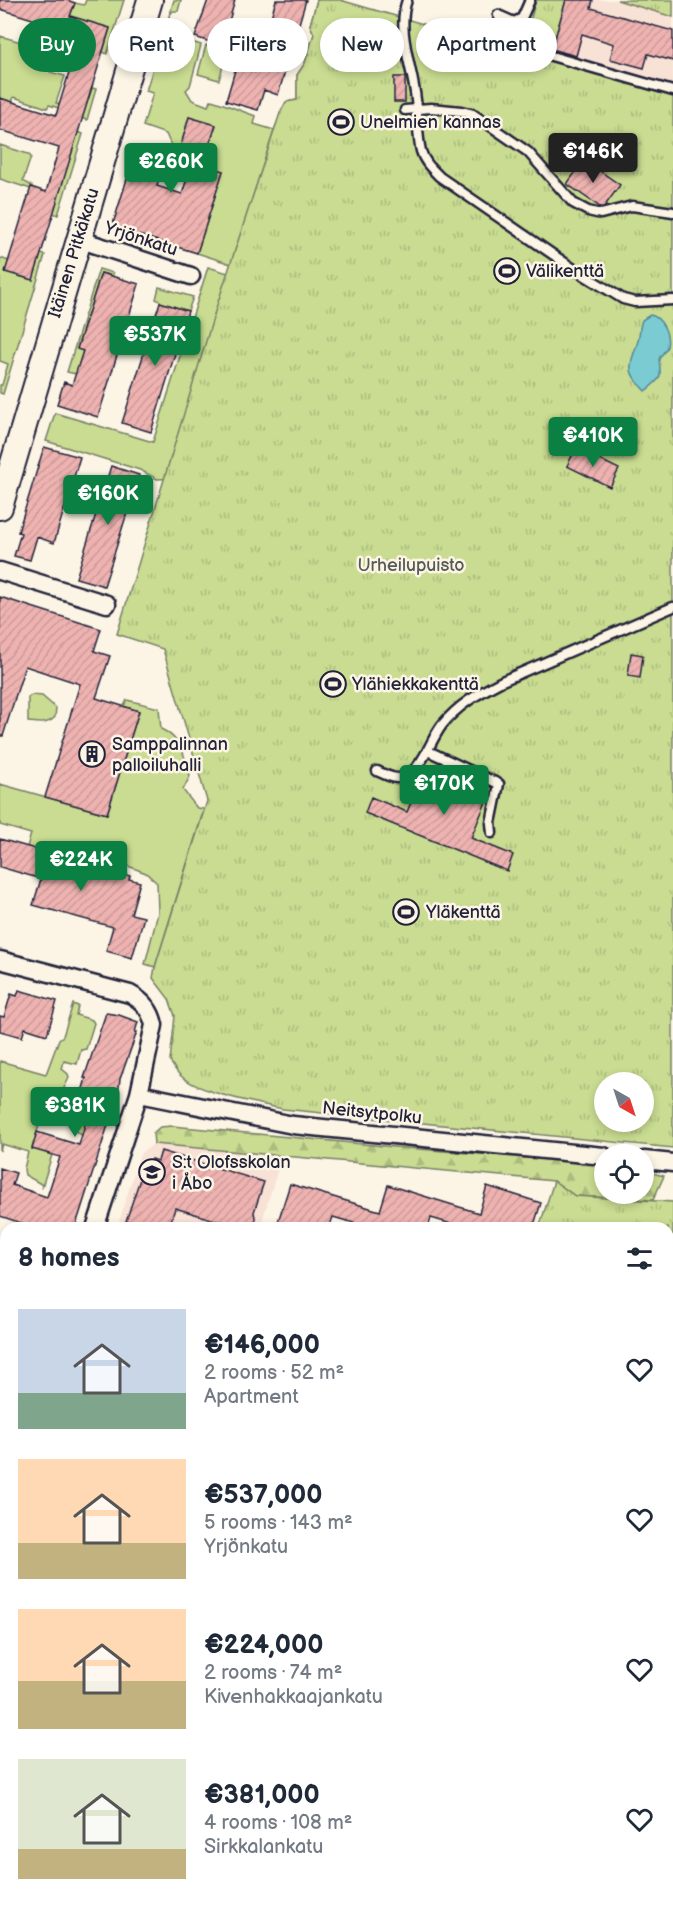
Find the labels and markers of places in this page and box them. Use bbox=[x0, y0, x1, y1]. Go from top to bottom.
sports icon: Unelmien kannas bbox=[326, 107, 356, 137]
place label: Unelmien kannas bbox=[360, 112, 501, 133]
pin: €146K bbox=[551, 133, 635, 184]
pin: €260K bbox=[129, 143, 213, 194]
sports icon: Välikenttä bbox=[492, 256, 522, 286]
place label: Välikenttä bbox=[526, 261, 604, 282]
pin: €537K bbox=[113, 316, 197, 367]
pin: €410K bbox=[551, 417, 635, 468]
pin: €160K bbox=[66, 475, 150, 526]
sports icon: Ylähiekkakenttä bbox=[318, 669, 348, 699]
place label: Ylähiekkakenttä bbox=[351, 674, 479, 695]
place label: Samppalinnan palloiluhalli bbox=[112, 734, 228, 776]
building icon: Samppalinnan palloiluhalli bbox=[77, 739, 107, 769]
pin: €170K bbox=[402, 765, 486, 816]
pin: €224K bbox=[39, 841, 123, 892]
sports icon: Yläkenttä bbox=[391, 897, 421, 927]
place label: Yläkenttä bbox=[425, 902, 501, 923]
pin: €381K bbox=[33, 1087, 117, 1138]
place label: S:t Olofsskolan i Åbo bbox=[172, 1152, 291, 1194]
school or university icon: S:t Olofsskolan i Åbo bbox=[137, 1157, 167, 1187]

